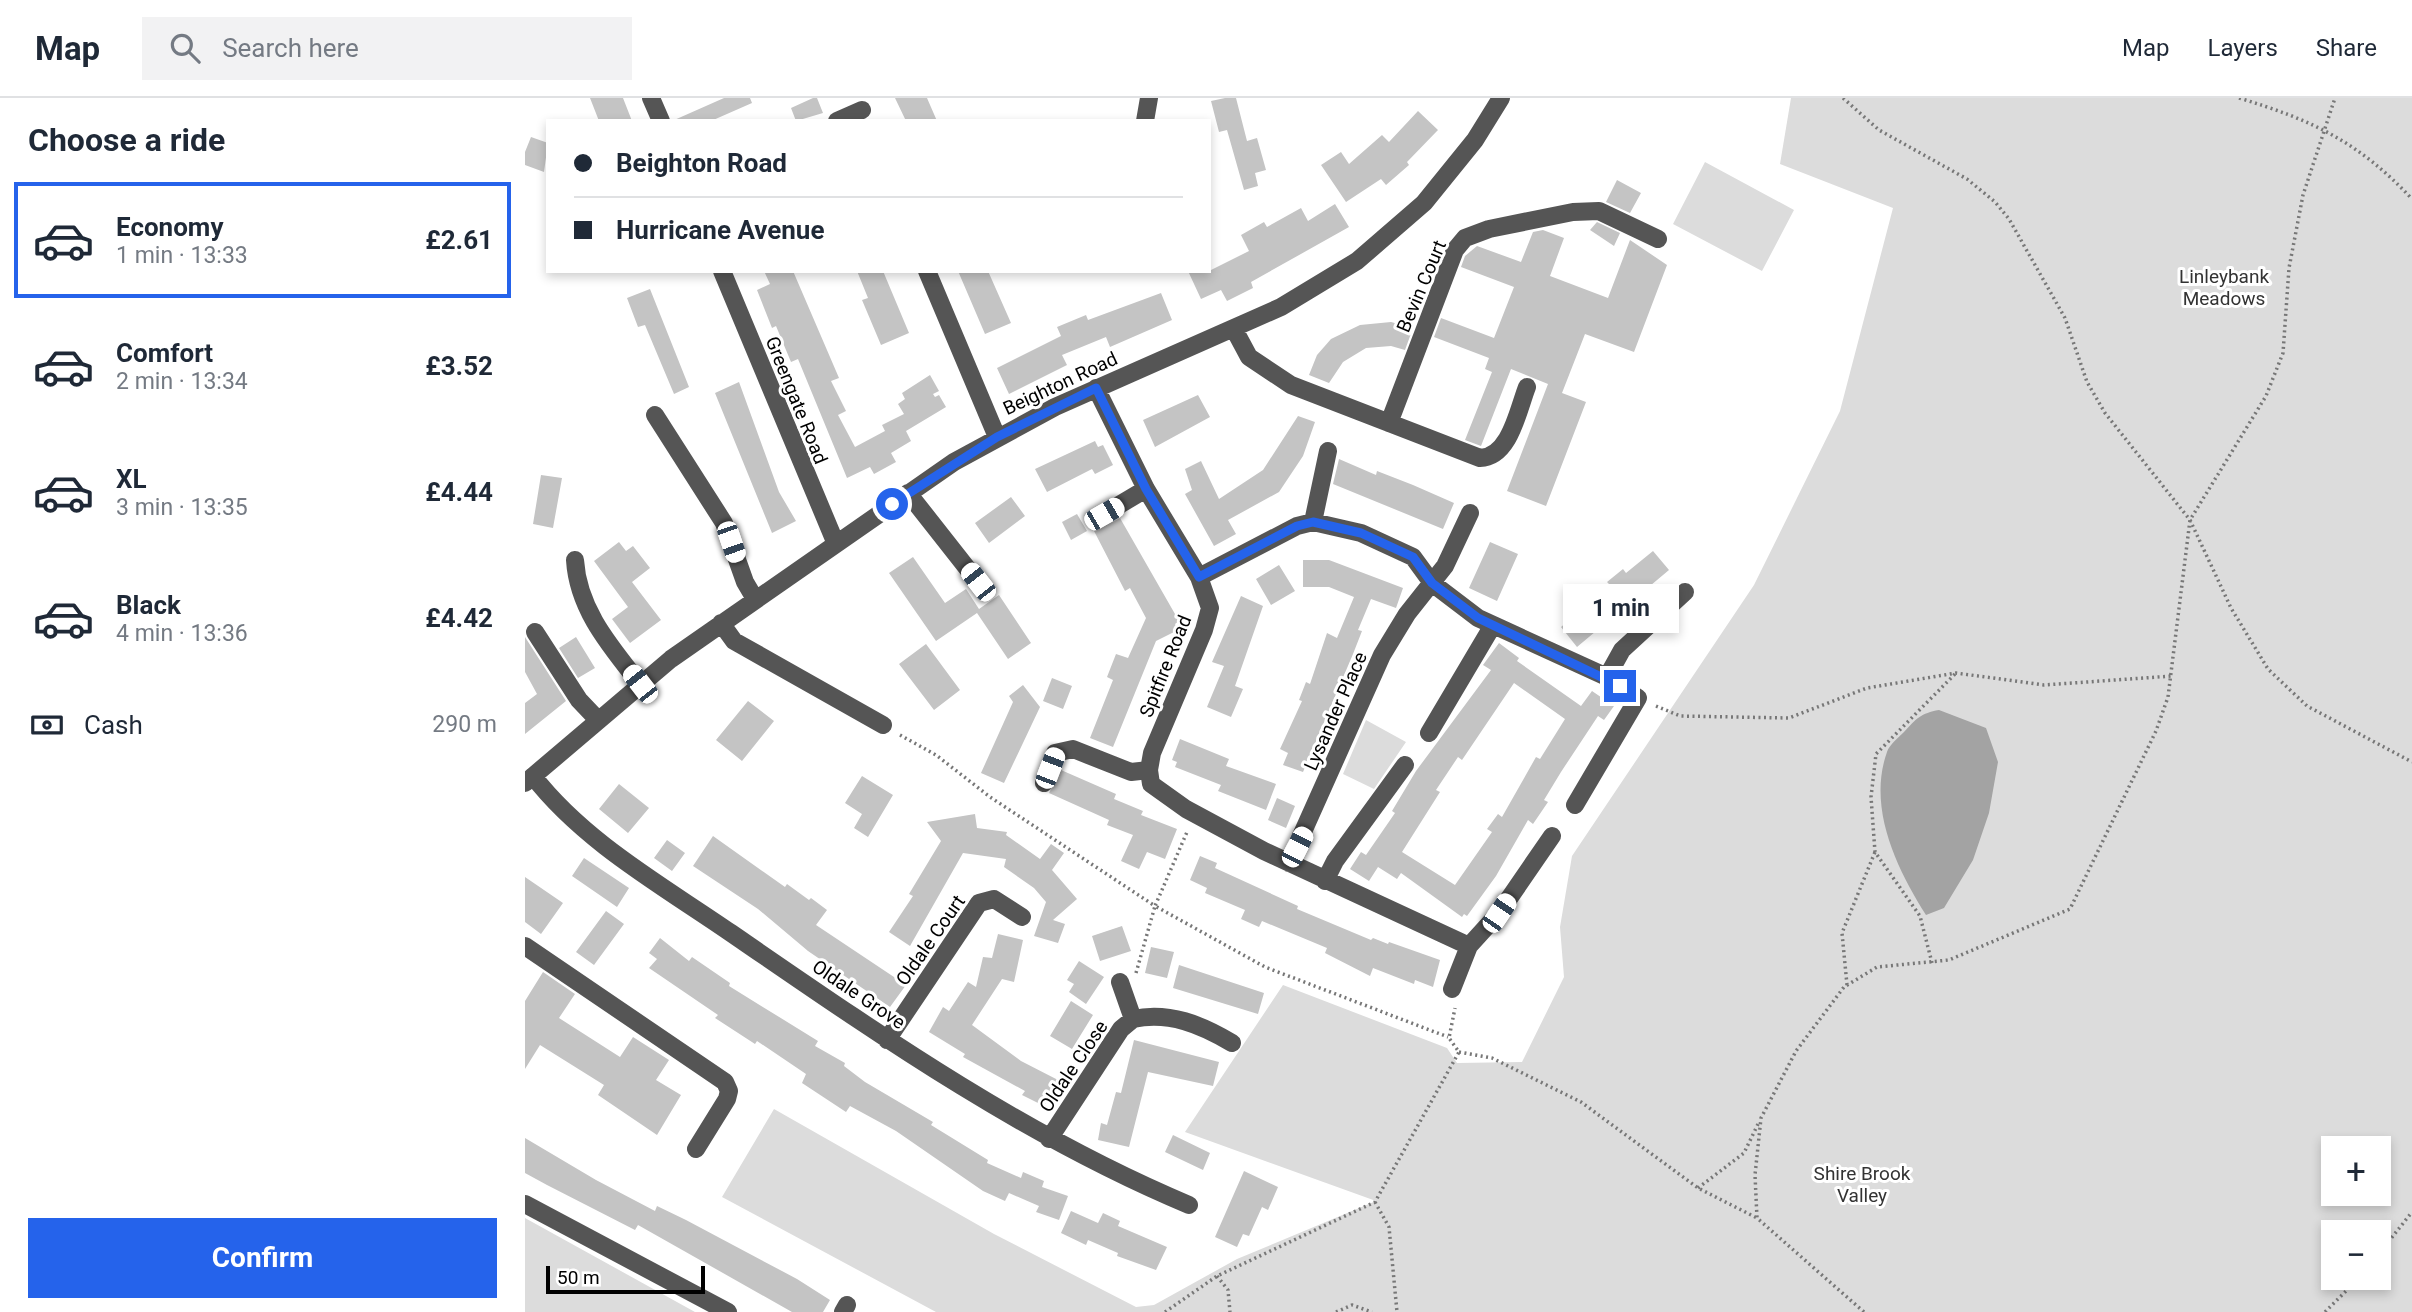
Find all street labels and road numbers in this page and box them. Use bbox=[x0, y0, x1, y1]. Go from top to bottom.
street label: Bevin Court bbox=[1392, 237, 1451, 336]
street label: Greengate Road bbox=[761, 333, 833, 467]
street label: Beighton Road bbox=[999, 347, 1121, 420]
street label: Spitfire Road bbox=[1135, 612, 1196, 721]
street label: Lysander Place bbox=[1299, 648, 1372, 774]
street label: Oldale Court bbox=[891, 891, 970, 990]
street label: Oldale Grove bbox=[808, 955, 910, 1034]
street label: Oldale Close bbox=[1034, 1016, 1113, 1117]

